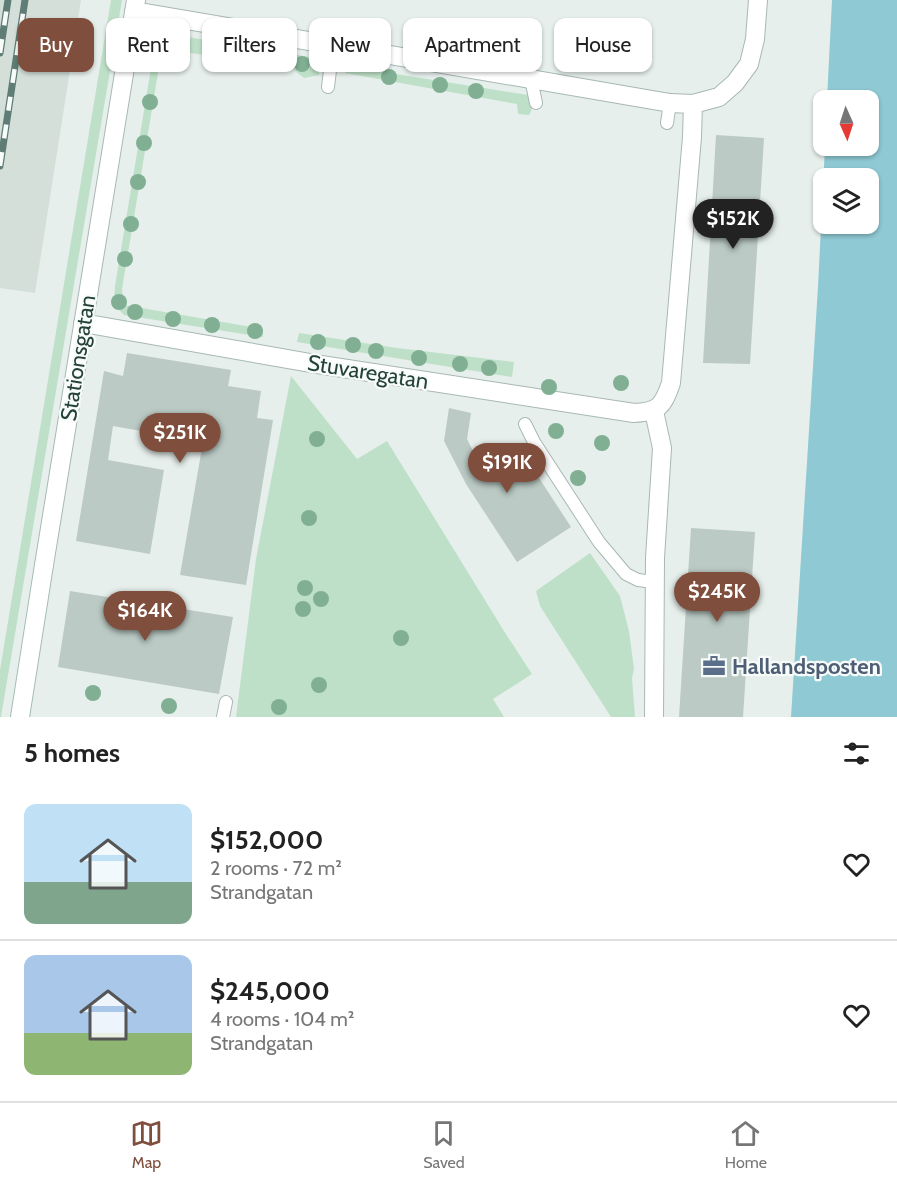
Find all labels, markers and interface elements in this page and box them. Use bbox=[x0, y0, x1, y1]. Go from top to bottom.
chip: Buy bbox=[18, 18, 94, 72]
chip: Rent bbox=[106, 18, 190, 72]
chip: Filters bbox=[202, 18, 297, 72]
chip: New bbox=[309, 18, 391, 72]
chip: Apartment bbox=[403, 18, 542, 72]
chip: House bbox=[554, 18, 652, 72]
north arrow bbox=[813, 90, 879, 156]
map controls bbox=[813, 90, 879, 234]
button: layers bbox=[813, 168, 879, 234]
pin: $152K bbox=[691, 199, 775, 250]
text: $152K bbox=[707, 206, 759, 230]
street label: Stationsgatan bbox=[55, 293, 101, 423]
street label: Stuvaregatan bbox=[306, 349, 430, 395]
pin: $251K bbox=[138, 413, 222, 464]
text: $251K bbox=[154, 420, 206, 444]
pin: $191K bbox=[465, 443, 549, 494]
text: $191K bbox=[482, 450, 532, 474]
pin: $245K bbox=[675, 572, 759, 623]
text: $245K bbox=[688, 579, 746, 603]
pin: $164K bbox=[103, 591, 187, 642]
text: $164K bbox=[117, 598, 173, 622]
office icon: Hallandsposten bbox=[701, 653, 727, 679]
place label: Hallandsposten bbox=[732, 653, 881, 680]
text: 5 homes bbox=[24, 737, 120, 769]
icon: filters bbox=[840, 737, 873, 770]
text: $152,000 bbox=[210, 824, 323, 856]
icon: home bbox=[72, 828, 144, 900]
icon: heart bbox=[840, 848, 873, 881]
text: 2 rooms · 72 m² bbox=[210, 856, 342, 880]
text: Strandgatan bbox=[210, 880, 313, 904]
text: $245,000 bbox=[210, 975, 330, 1007]
icon: home bbox=[72, 979, 144, 1051]
icon: heart bbox=[840, 999, 873, 1032]
text: 4 rooms · 104 m² bbox=[210, 1007, 354, 1031]
text: Strandgatan bbox=[210, 1031, 313, 1055]
tab: Map bbox=[130, 1117, 163, 1172]
tab: Saved bbox=[423, 1117, 465, 1172]
tab: Home bbox=[725, 1117, 767, 1172]

